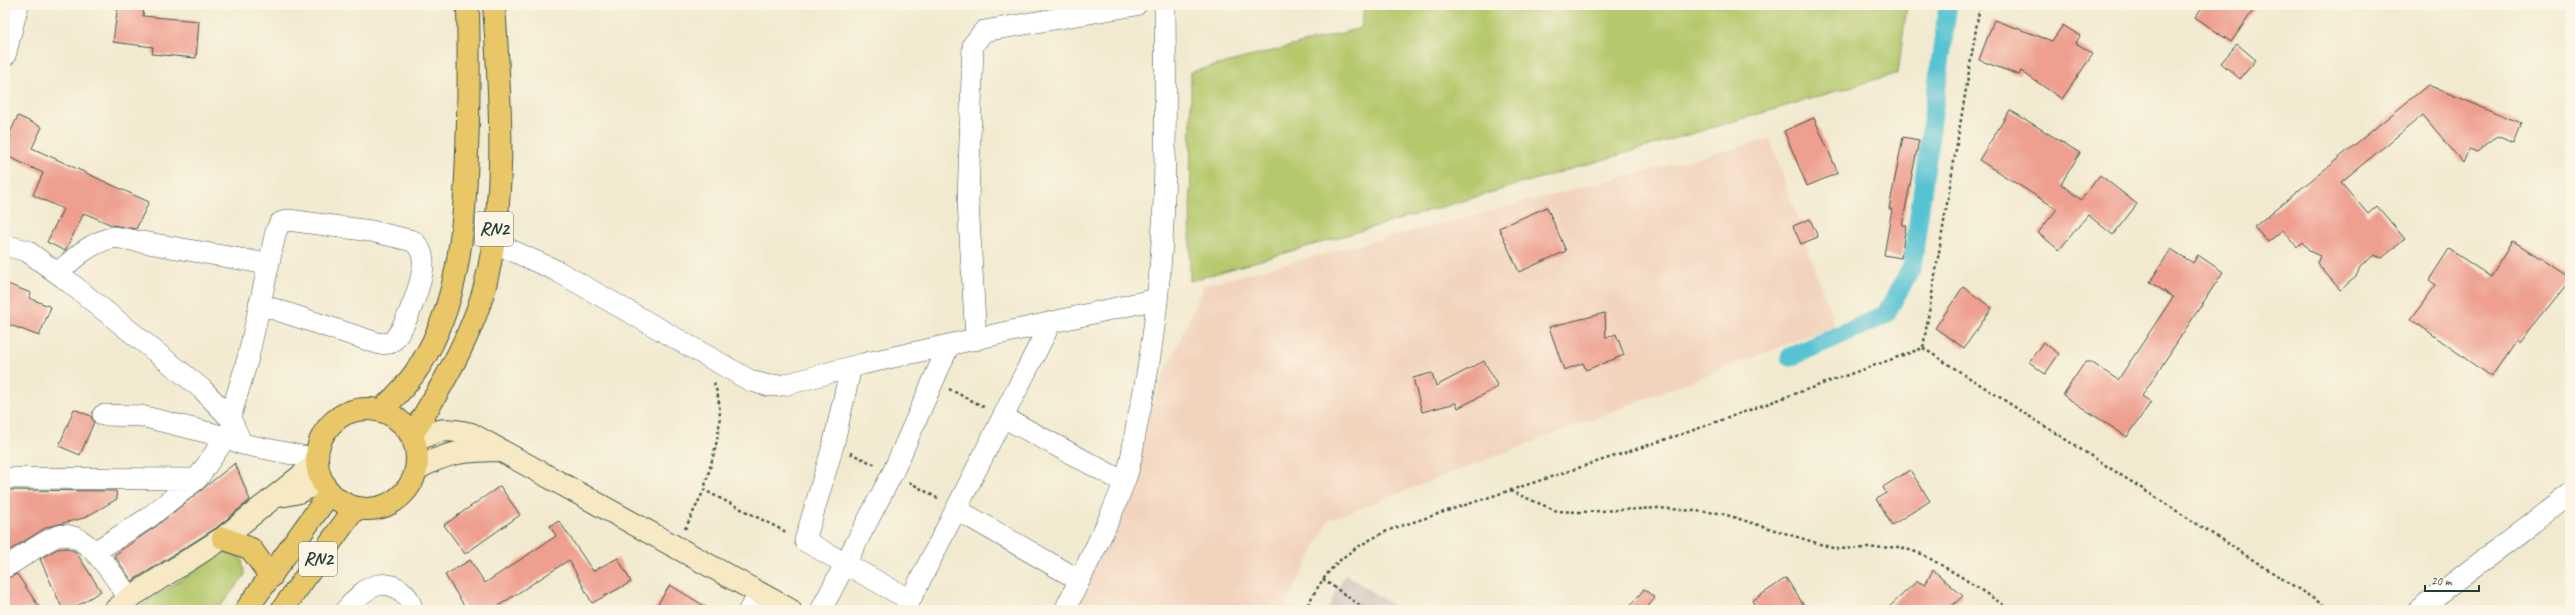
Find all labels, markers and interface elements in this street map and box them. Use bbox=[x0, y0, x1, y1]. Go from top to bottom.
road number: RN2 bbox=[475, 212, 513, 246]
road number: RN2 bbox=[299, 542, 337, 576]
scale bar bbox=[2425, 567, 2479, 593]
text: 20 m bbox=[2431, 573, 2453, 589]

